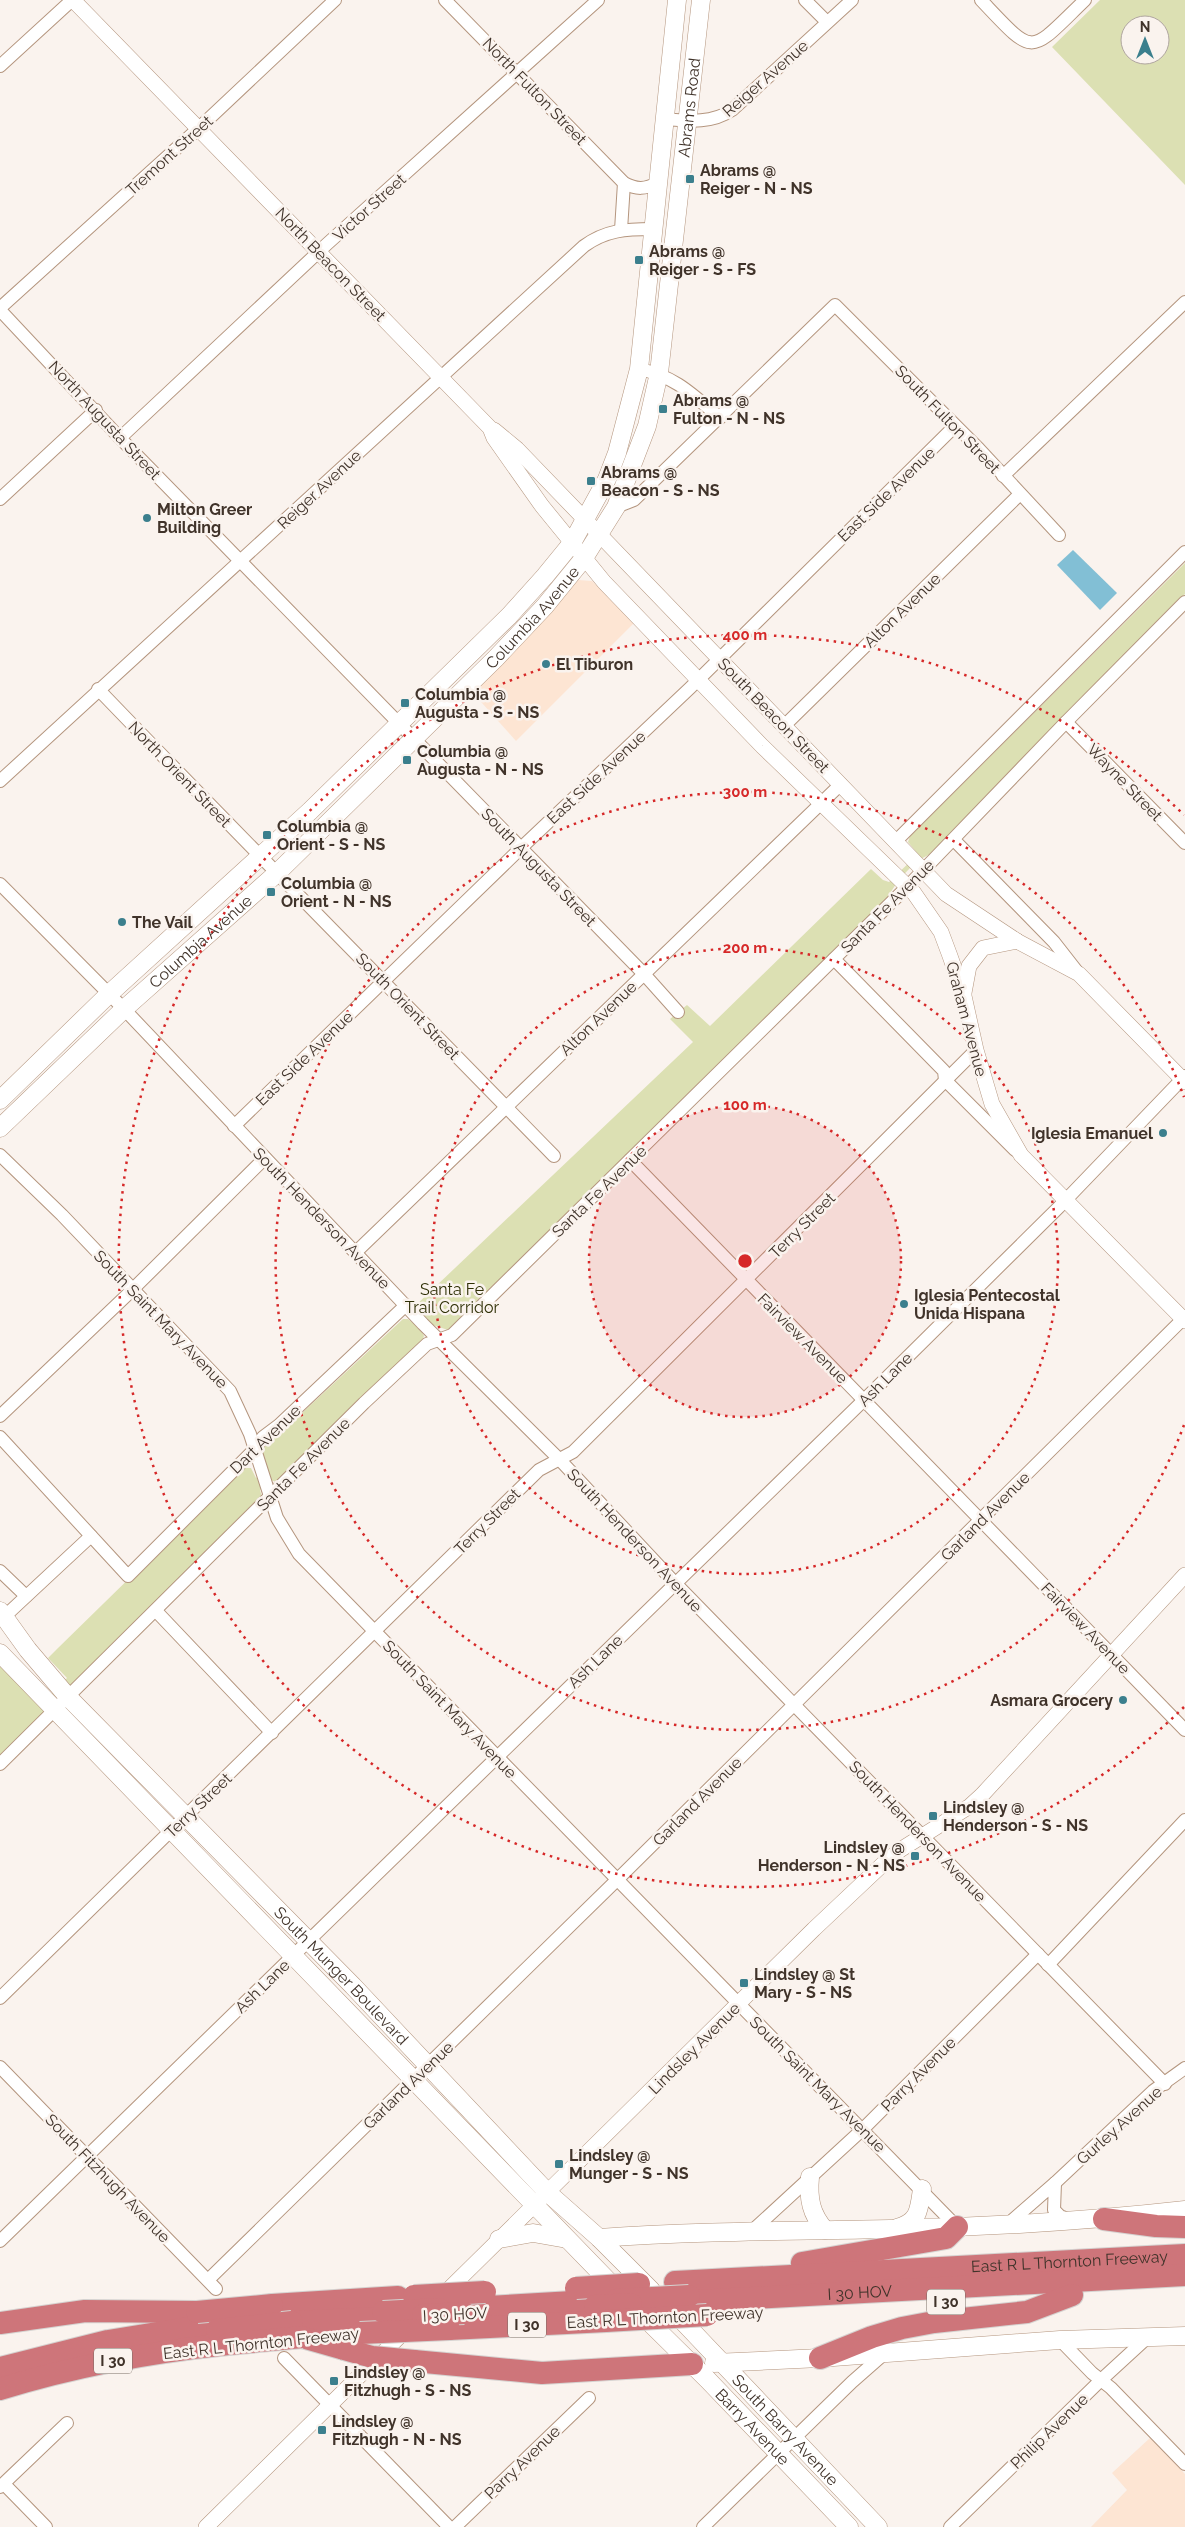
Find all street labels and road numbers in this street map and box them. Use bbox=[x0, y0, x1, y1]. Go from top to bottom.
street label: North Fulton Street bbox=[479, 34, 591, 149]
street label: Reiger Avenue bbox=[719, 36, 812, 121]
street label: Abrams Road bbox=[674, 57, 704, 159]
street label: Tremont Street bbox=[122, 111, 217, 199]
street label: Victor Street bbox=[329, 169, 410, 245]
street label: North Beacon Street bbox=[271, 203, 390, 326]
street label: North Augusta Street bbox=[45, 357, 165, 484]
street label: South Fulton Street bbox=[891, 361, 1005, 478]
street label: East Side Avenue bbox=[834, 443, 939, 546]
street label: Reiger Avenue bbox=[274, 446, 365, 533]
street label: Columbia Avenue bbox=[482, 563, 583, 673]
street label: Alton Avenue bbox=[860, 569, 945, 652]
street label: South Beacon Street bbox=[714, 654, 834, 777]
street label: North Orient Street bbox=[124, 718, 235, 832]
street label: East Side Avenue bbox=[543, 727, 650, 828]
street label: Wayne Street bbox=[1083, 740, 1167, 825]
street label: South Augusta Street bbox=[477, 804, 600, 931]
street label: Santa Fe Avenue bbox=[837, 856, 938, 957]
street label: Columbia Avenue bbox=[145, 891, 256, 992]
street label: South Orient Street bbox=[352, 949, 464, 1064]
street label: Graham Avenue bbox=[942, 960, 991, 1079]
street label: Alton Avenue bbox=[556, 977, 641, 1060]
street label: East Side Avenue bbox=[252, 1007, 357, 1110]
street label: Santa Fe Avenue bbox=[548, 1142, 651, 1241]
street label: South Henderson Avenue bbox=[249, 1144, 394, 1293]
street label: Terry Street bbox=[765, 1188, 840, 1262]
street label: South Saint Mary Avenue bbox=[90, 1246, 232, 1392]
street label: Fairview Avenue bbox=[754, 1289, 852, 1387]
street label: Ash Lane bbox=[854, 1348, 916, 1410]
street label: Dart Avenue bbox=[226, 1401, 305, 1478]
street label: Santa Fe Avenue bbox=[253, 1414, 354, 1515]
street label: South Henderson Avenue bbox=[563, 1465, 706, 1616]
street label: Garland Avenue bbox=[937, 1468, 1034, 1565]
street label: Terry Street bbox=[450, 1484, 525, 1558]
street label: Fairview Avenue bbox=[1037, 1579, 1134, 1678]
street label: Ash Lane bbox=[564, 1631, 627, 1692]
street label: South Saint Mary Avenue bbox=[379, 1636, 521, 1782]
street label: Garland Avenue bbox=[649, 1753, 746, 1850]
street label: South Henderson Avenue bbox=[845, 1757, 990, 1906]
street label: Terry Street bbox=[161, 1768, 236, 1842]
street label: South Munger Boulevard bbox=[270, 1903, 412, 2049]
street label: Ash Lane bbox=[231, 1956, 294, 2017]
street label: Lindsley Avenue bbox=[645, 1999, 744, 2098]
street label: South Saint Mary Avenue bbox=[746, 2012, 890, 2156]
street label: Parry Avenue bbox=[877, 2033, 960, 2116]
street label: Garland Avenue bbox=[359, 2038, 457, 2133]
street label: Gurley Avenue bbox=[1073, 2082, 1166, 2169]
street label: South Fitzhugh Avenue bbox=[41, 2110, 174, 2247]
street label: East R L Thornton Freeway bbox=[971, 2247, 1169, 2276]
street label: I 30 HOV bbox=[827, 2282, 893, 2304]
road number: I 30 bbox=[927, 2290, 965, 2314]
street label: I 30 HOV bbox=[422, 2303, 488, 2326]
street label: East R L Thornton Freeway bbox=[566, 2303, 764, 2332]
road number: I 30 bbox=[508, 2312, 546, 2338]
street label: East R L Thornton Freeway bbox=[162, 2324, 360, 2363]
road number: I 30 bbox=[94, 2348, 132, 2374]
street label: South Barry Avenue bbox=[728, 2370, 842, 2490]
street label: Barry Avenue bbox=[711, 2385, 793, 2469]
street label: Philip Avenue bbox=[1007, 2390, 1092, 2473]
street label: Parry Avenue bbox=[481, 2422, 564, 2503]

